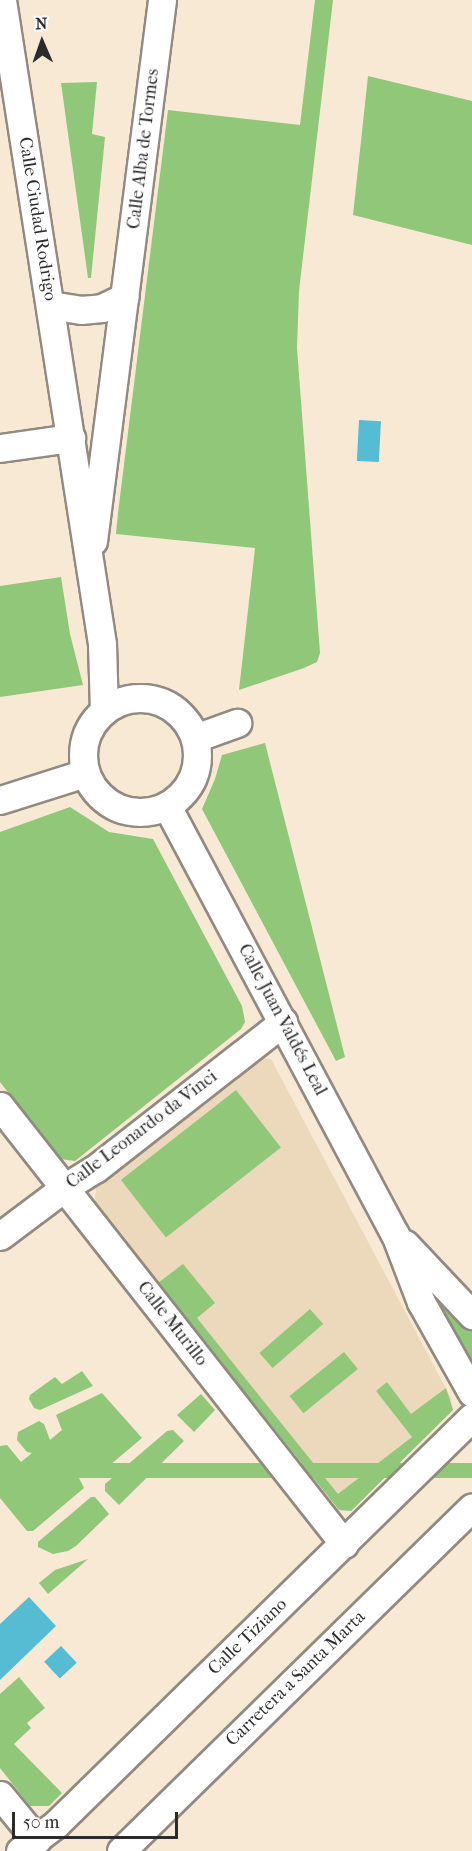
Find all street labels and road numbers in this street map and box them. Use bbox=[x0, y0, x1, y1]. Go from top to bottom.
street label: Calle Alba de Tormes bbox=[123, 68, 165, 230]
street label: Calle Ciudad Rodrigo bbox=[13, 136, 61, 302]
street label: Calle Juan Valdés Leal bbox=[233, 941, 331, 1099]
street label: Calle Leonardo da Vinci bbox=[62, 1066, 222, 1194]
street label: Calle Murillo bbox=[132, 1277, 212, 1371]
street label: Calle Tiziano bbox=[204, 1594, 292, 1680]
street label: Carretera a Santa Marta bbox=[222, 1607, 370, 1751]

